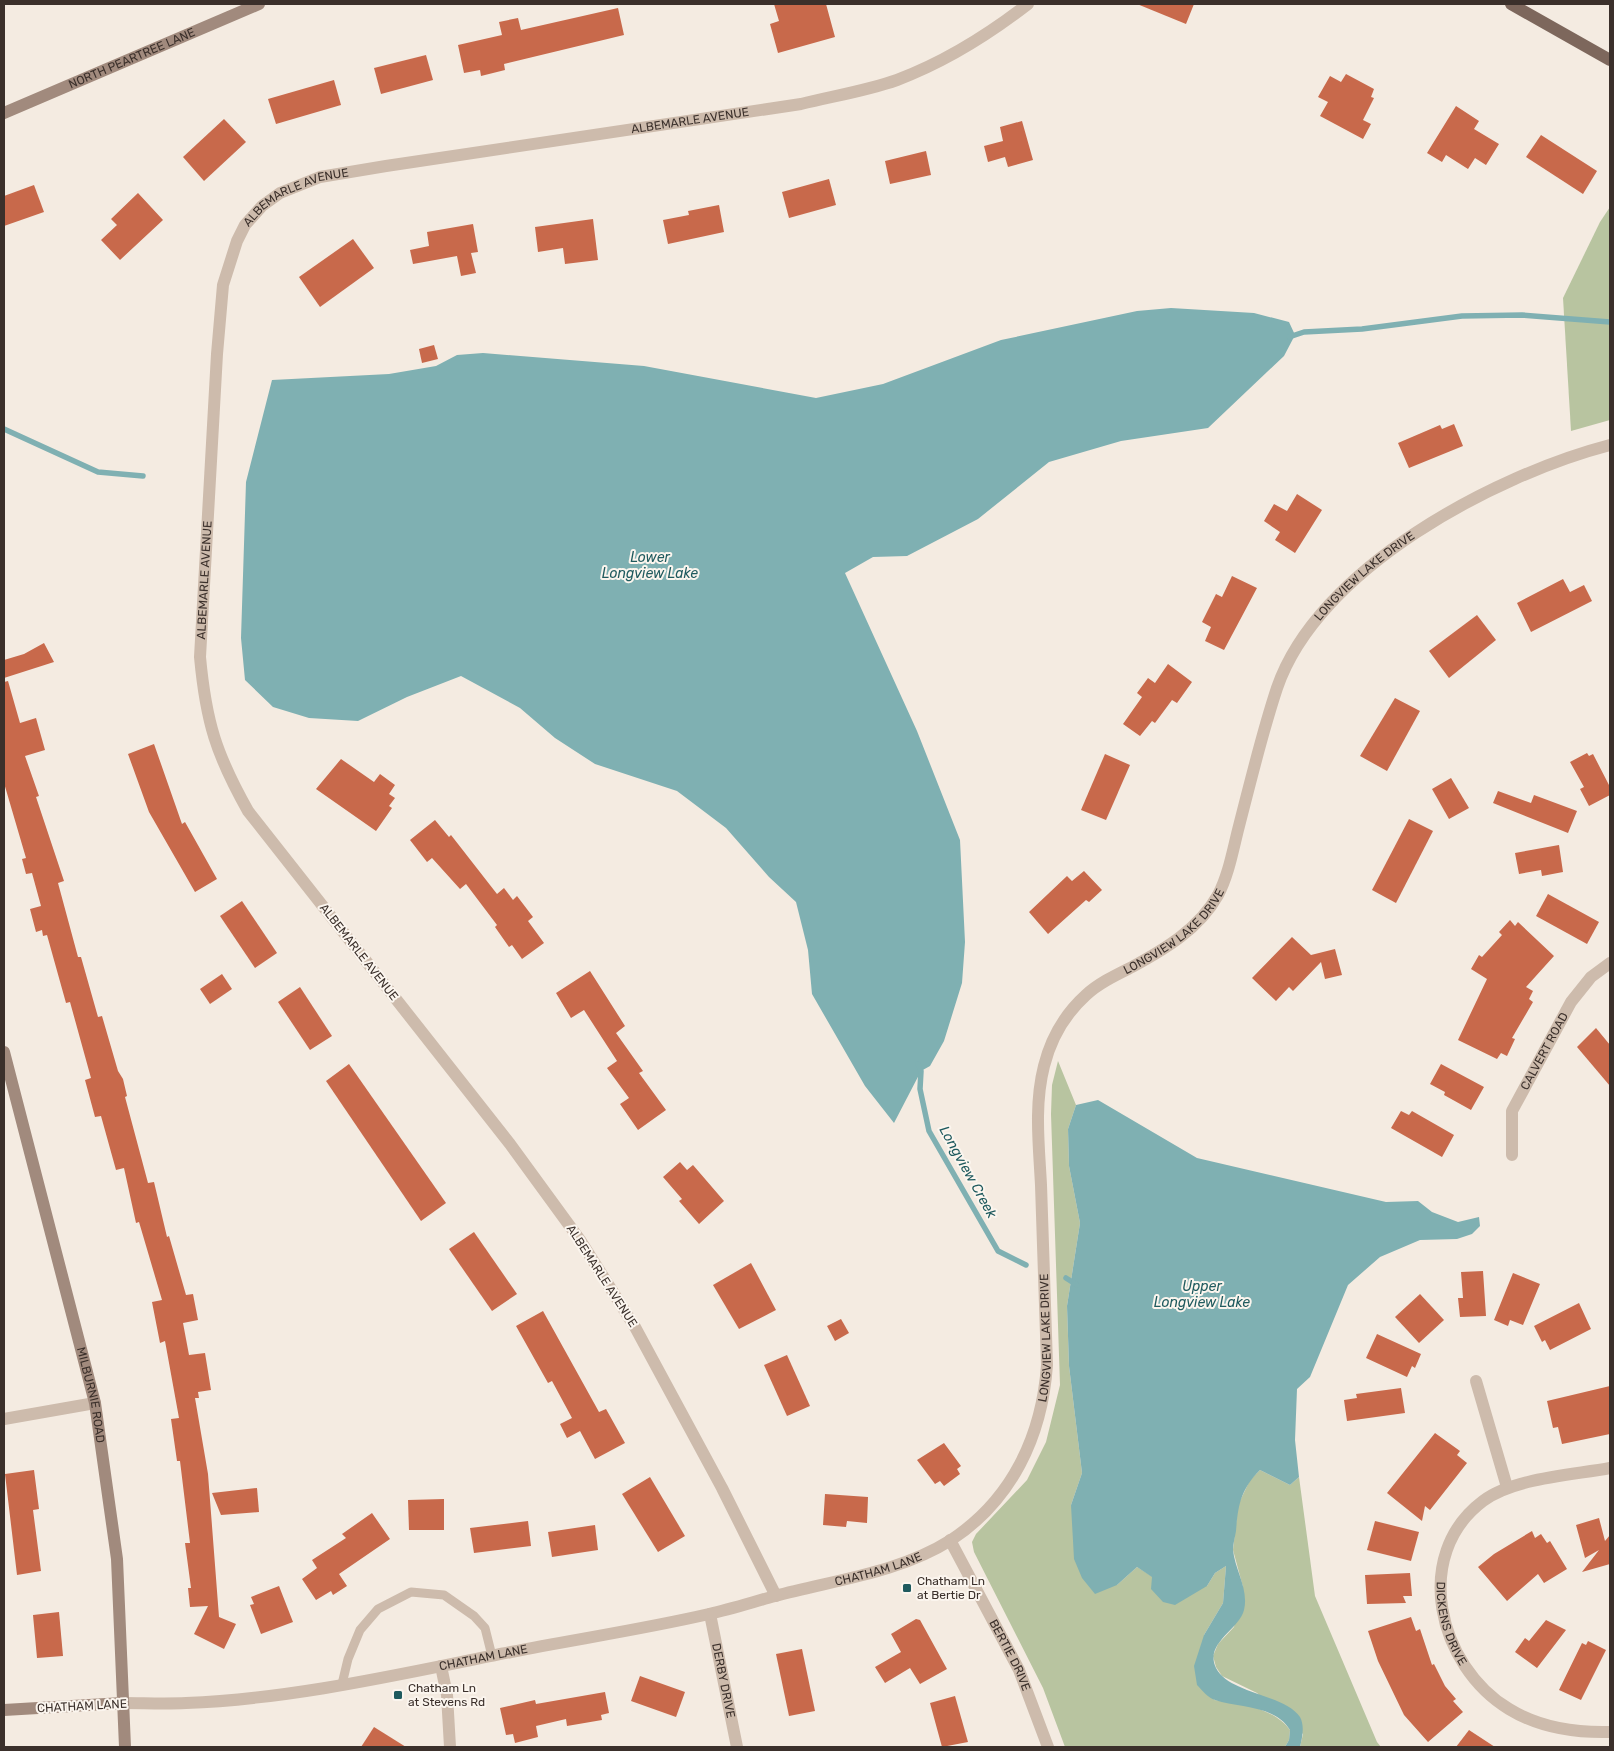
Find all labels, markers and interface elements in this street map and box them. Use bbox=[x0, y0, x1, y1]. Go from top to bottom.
street label: NORTH PEARTREE LANE bbox=[66, 25, 197, 92]
street label: ALBEMARLE AVENUE bbox=[630, 105, 750, 136]
street label: ALBEMARLE AVENUE bbox=[240, 165, 350, 229]
street label: ALBEMARLE AVENUE bbox=[194, 520, 215, 640]
street label: LONGVIEW LAKE DRIVE bbox=[1311, 529, 1417, 623]
water label: Lower Longview Lake bbox=[602, 549, 698, 582]
street label: LONGVIEW LAKE DRIVE bbox=[1121, 886, 1227, 977]
street label: ALBEMARLE AVENUE bbox=[317, 901, 401, 1003]
street label: CALVERT ROAD bbox=[1518, 1010, 1571, 1092]
water label: Longview Creek bbox=[936, 1123, 1001, 1222]
street label: ALBEMARLE AVENUE bbox=[564, 1222, 640, 1330]
street label: LONGVIEW LAKE DRIVE bbox=[1035, 1273, 1054, 1403]
water label: Upper Longview Lake bbox=[1154, 1278, 1250, 1311]
street label: MILBURNIE ROAD bbox=[74, 1346, 108, 1444]
street label: CHATHAM LANE bbox=[833, 1549, 924, 1589]
place label: Chatham Ln at Bertie Dr bbox=[917, 1574, 985, 1602]
street label: DICKENS DRIVE bbox=[1434, 1581, 1470, 1668]
marker: Chatham Ln at Bertie Dr bbox=[901, 1582, 913, 1594]
street label: BERTIE DRIVE bbox=[986, 1617, 1033, 1693]
street label: CHATHAM LANE bbox=[438, 1642, 529, 1673]
street label: DERBY DRIVE bbox=[709, 1642, 738, 1719]
place label: Chatham Ln at Stevens Rd bbox=[408, 1681, 485, 1709]
marker: Chatham Ln at Stevens Rd bbox=[392, 1689, 404, 1701]
street label: CHATHAM LANE bbox=[37, 1697, 127, 1715]

